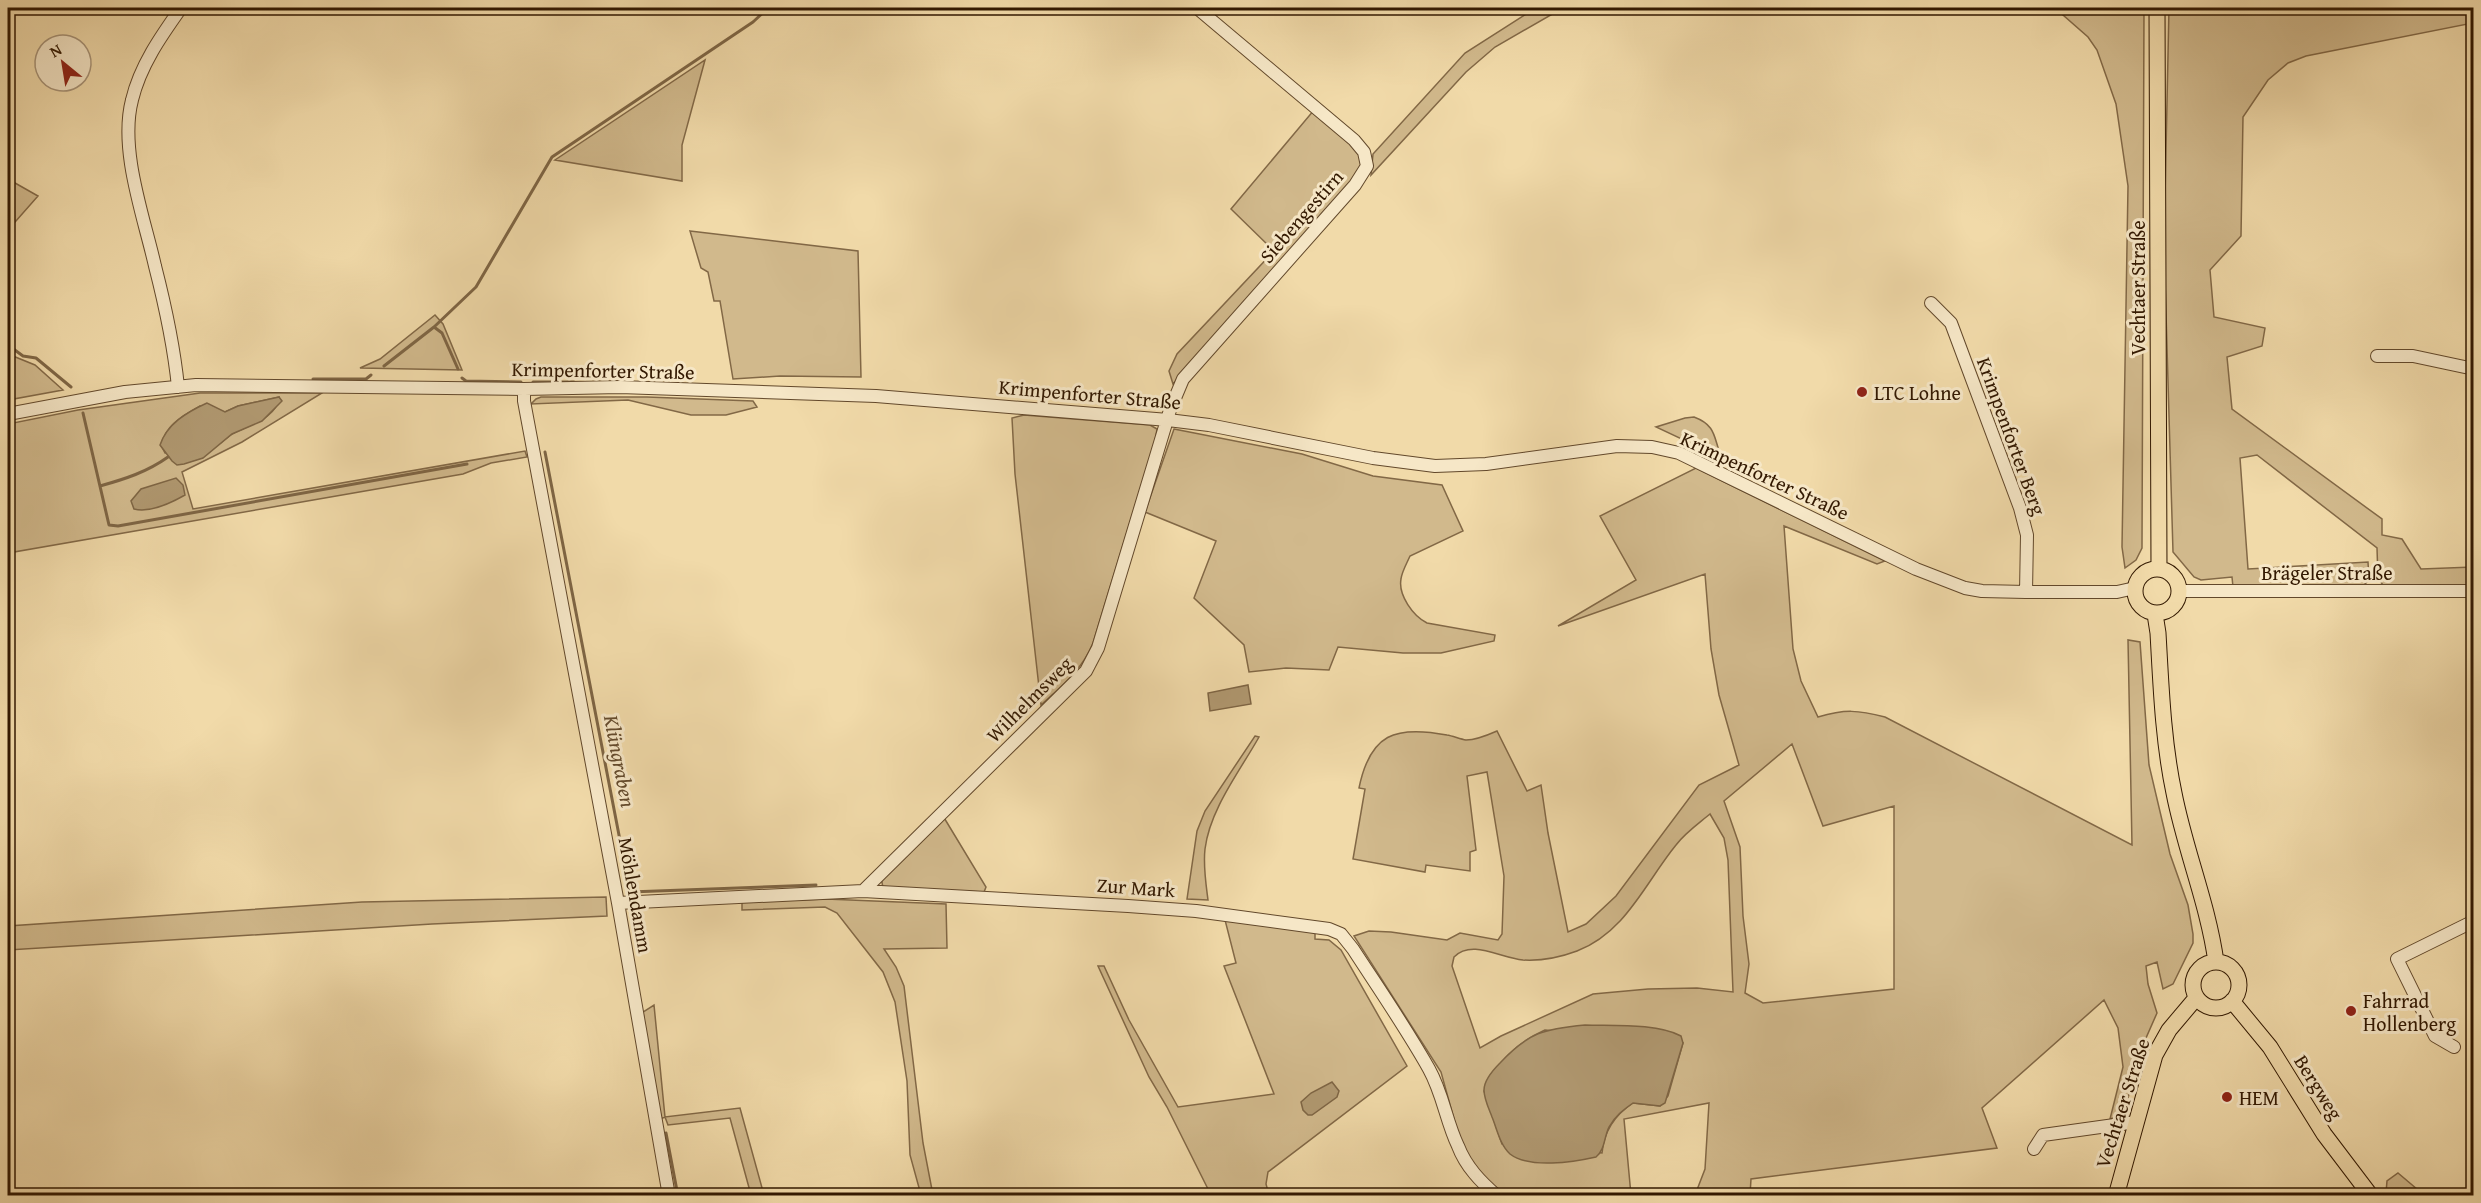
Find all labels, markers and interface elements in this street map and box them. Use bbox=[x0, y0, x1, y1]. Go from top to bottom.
north arrow bbox=[33, 33, 93, 93]
text: N bbox=[45, 37, 66, 63]
street label: Siebengestirn bbox=[1252, 163, 1350, 269]
street label: Vechtaer Straße bbox=[2123, 220, 2152, 356]
street label: Krimpenforter Berg bbox=[1970, 353, 2054, 519]
street label: Krimpenforter Straße bbox=[511, 354, 695, 386]
street label: Krimpenforter Straße bbox=[998, 372, 1182, 416]
place label: LTC Lohne bbox=[1874, 378, 1961, 407]
marker: LTC Lohne bbox=[1855, 385, 1869, 399]
street label: Krimpenforter Straße bbox=[1676, 423, 1854, 527]
street label: Brägeler Straße bbox=[2261, 558, 2393, 587]
street label: Wilhelmsweg bbox=[979, 649, 1079, 749]
water label: Klüngraben bbox=[596, 711, 644, 810]
street label: Möhlendamm bbox=[612, 835, 661, 956]
street label: Zur Mark bbox=[1096, 870, 1177, 904]
place label: Fahrrad Hollenberg bbox=[2363, 986, 2456, 1038]
marker: Fahrrad Hollenberg bbox=[2344, 1004, 2358, 1018]
street label: Vechtaer Straße bbox=[2087, 1034, 2157, 1172]
street label: Bergweg bbox=[2288, 1049, 2350, 1125]
place label: HEM bbox=[2239, 1083, 2279, 1112]
marker: HEM bbox=[2220, 1090, 2234, 1104]

